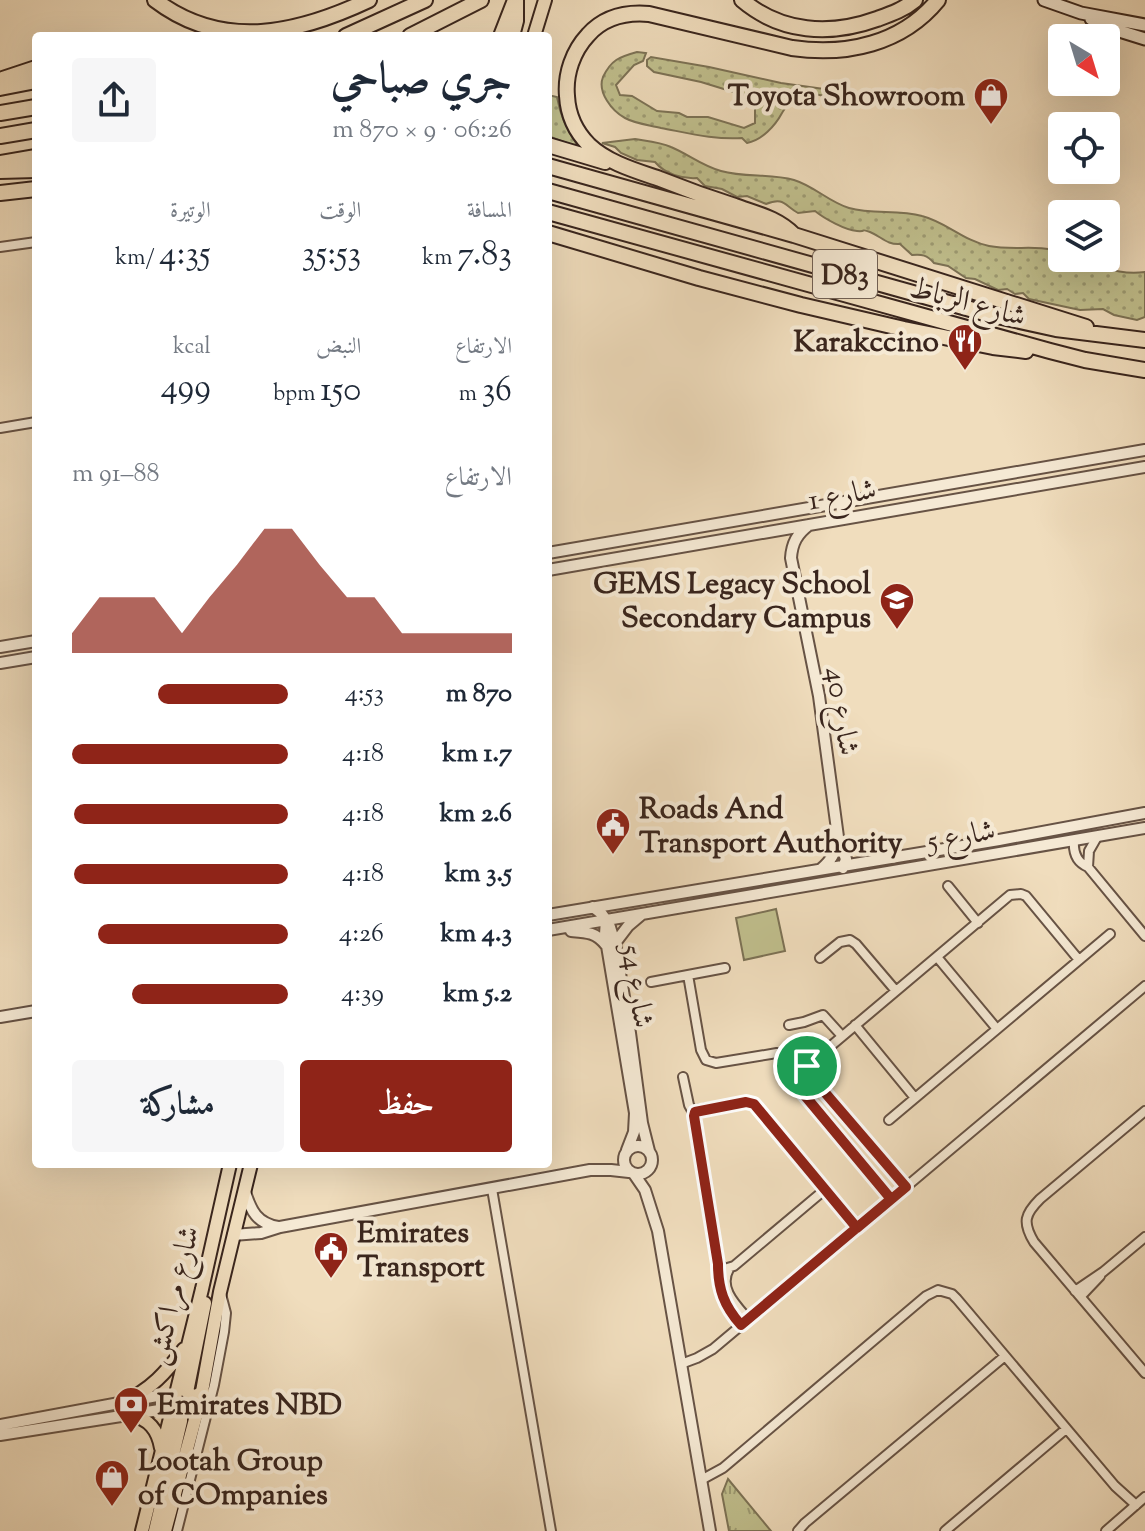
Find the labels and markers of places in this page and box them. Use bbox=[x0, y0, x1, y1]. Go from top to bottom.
place label: Toyota Showroom bbox=[728, 76, 965, 119]
shop icon: Toyota Showroom bbox=[972, 76, 1010, 126]
place label: Karakccino bbox=[794, 322, 939, 365]
restaurant icon: Karakccino bbox=[946, 322, 984, 372]
place label: GEMS Legacy School Secondary Campus bbox=[593, 564, 872, 641]
school or university icon: GEMS Legacy School Secondary Campus bbox=[878, 581, 916, 631]
place label: Roads And Transport Authority bbox=[639, 789, 902, 866]
public building icon: Roads And Transport Authority bbox=[594, 806, 632, 856]
pin bbox=[773, 1032, 841, 1100]
place label: Emirates Transport bbox=[357, 1213, 485, 1290]
public building icon: Emirates Transport bbox=[312, 1230, 350, 1280]
bank icon: Emirates NBD bbox=[112, 1385, 150, 1435]
place label: Emirates NBD bbox=[157, 1385, 342, 1428]
place label: Lootah Group of COmpanies bbox=[138, 1441, 328, 1518]
shop icon: Lootah Group of COmpanies bbox=[93, 1458, 131, 1508]

